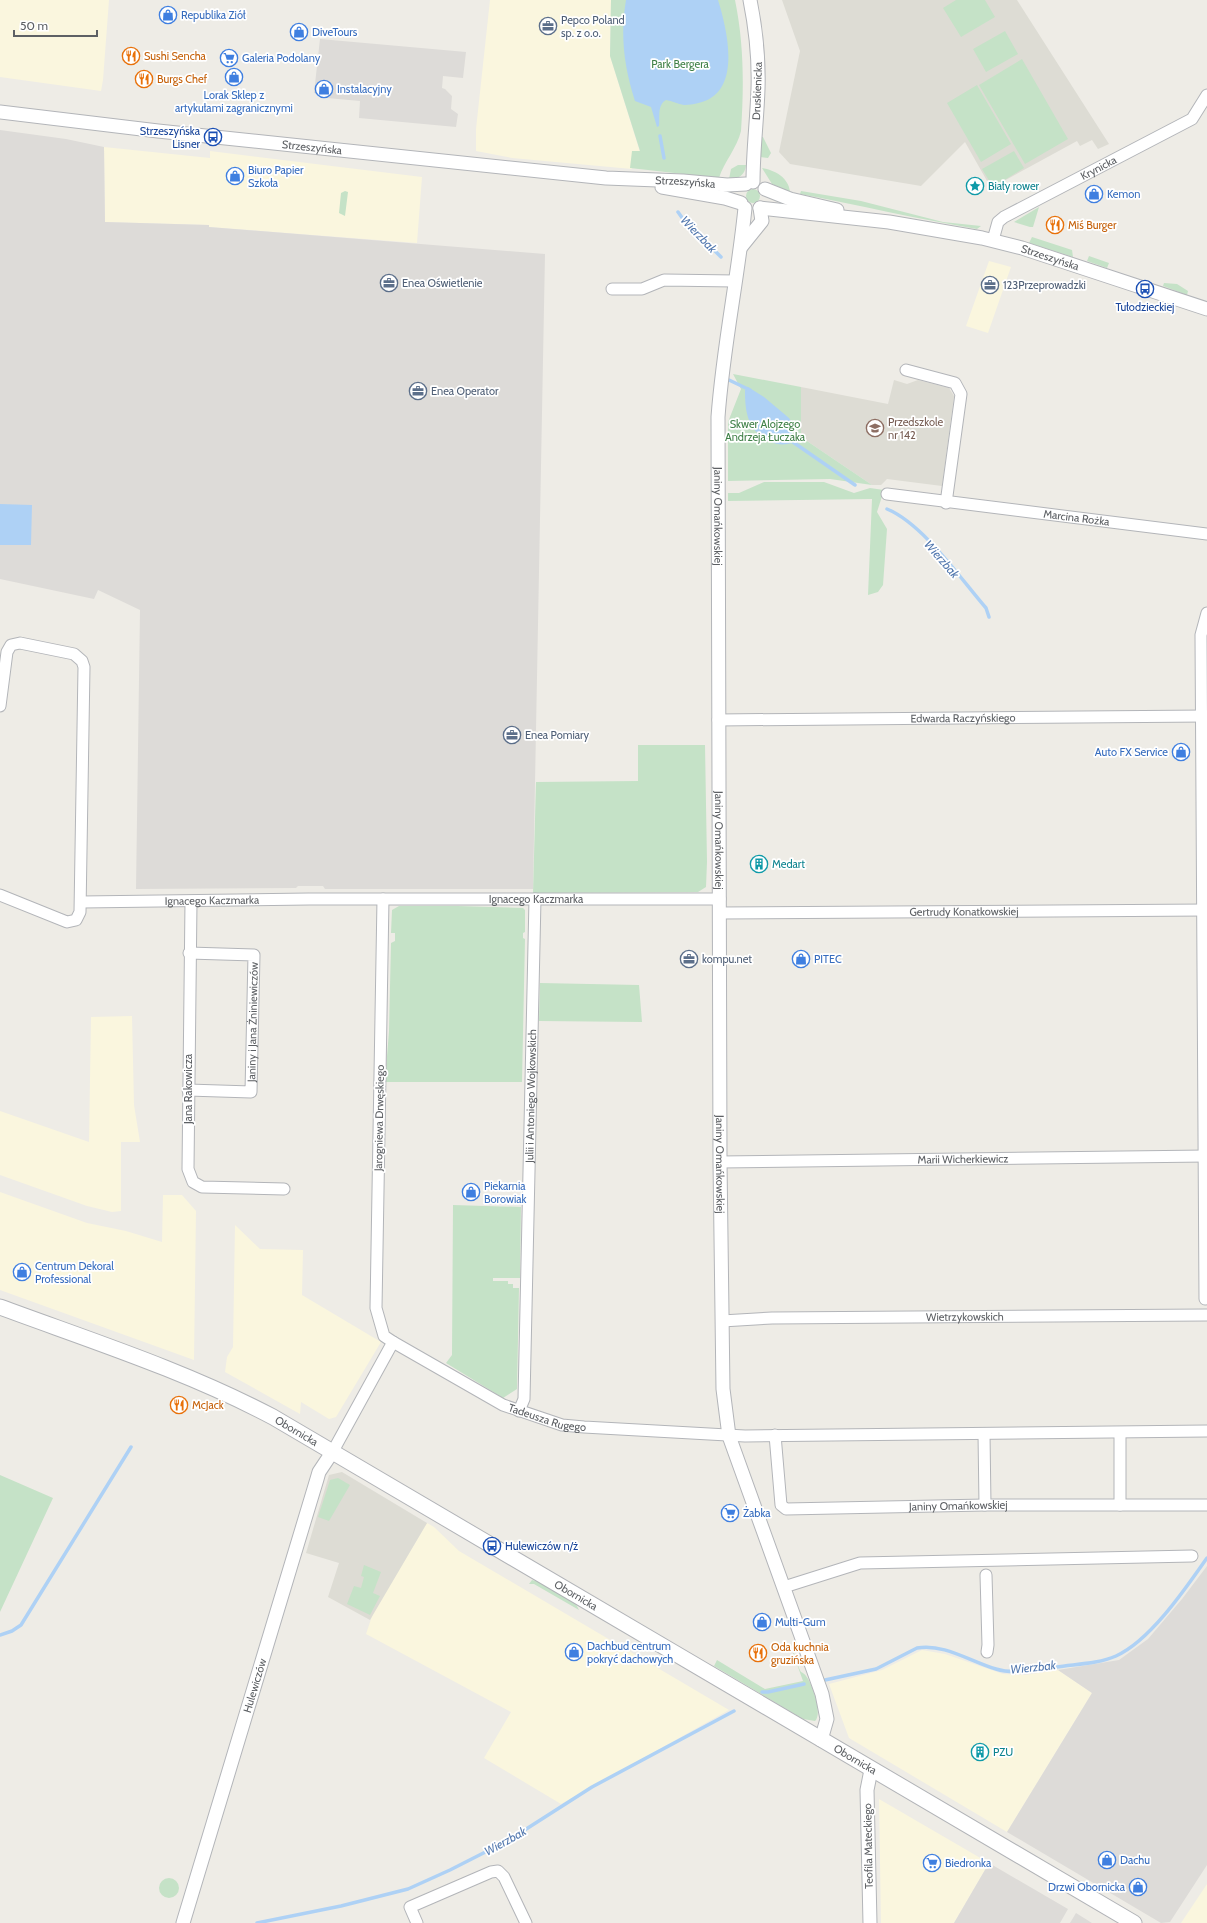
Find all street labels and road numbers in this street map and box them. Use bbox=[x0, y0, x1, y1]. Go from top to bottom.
street label: Druskienicka bbox=[749, 61, 765, 120]
street label: Strzeszyńska bbox=[281, 137, 343, 157]
street label: Krynicka bbox=[1078, 152, 1120, 183]
street label: Strzeszyńska bbox=[655, 173, 717, 191]
street label: Strzeszyńska bbox=[1019, 241, 1082, 274]
street label: Janiny Omańkowskiej bbox=[711, 466, 725, 566]
street label: Marcina Rożka bbox=[1043, 507, 1111, 529]
street label: Edwarda Raczyńskiego bbox=[910, 711, 1016, 725]
street label: Janiny Omańkowskiej bbox=[712, 790, 726, 890]
street label: Ignacego Kaczmarka bbox=[489, 892, 584, 906]
street label: Ignacego Kaczmarka bbox=[165, 893, 260, 908]
street label: Gertrudy Konatkowskiej bbox=[909, 904, 1019, 919]
street label: Janiny i Jana Żniniewiczów bbox=[244, 962, 261, 1083]
street label: Julii i Antoniego Wojkowskich bbox=[522, 1029, 539, 1164]
street label: Jana Rakowicza bbox=[181, 1053, 195, 1125]
street label: Jarogniewa Drwęskiego bbox=[371, 1065, 387, 1172]
street label: Janiny Omańkowskiej bbox=[713, 1114, 728, 1214]
street label: Marii Wicherkiewicz bbox=[917, 1151, 1009, 1167]
street label: Wietrzykowskich bbox=[926, 1309, 1004, 1324]
street label: Tadeusza Rugego bbox=[506, 1400, 587, 1434]
street label: Obornicka bbox=[273, 1413, 321, 1449]
street label: Janiny Omańkowskiej bbox=[908, 1498, 1008, 1514]
street label: Obornicka bbox=[552, 1577, 601, 1614]
street label: Hulewiczów bbox=[240, 1657, 269, 1714]
street label: Obornicka bbox=[831, 1741, 880, 1778]
street label: Teofila Mateckiego bbox=[860, 1803, 876, 1889]

